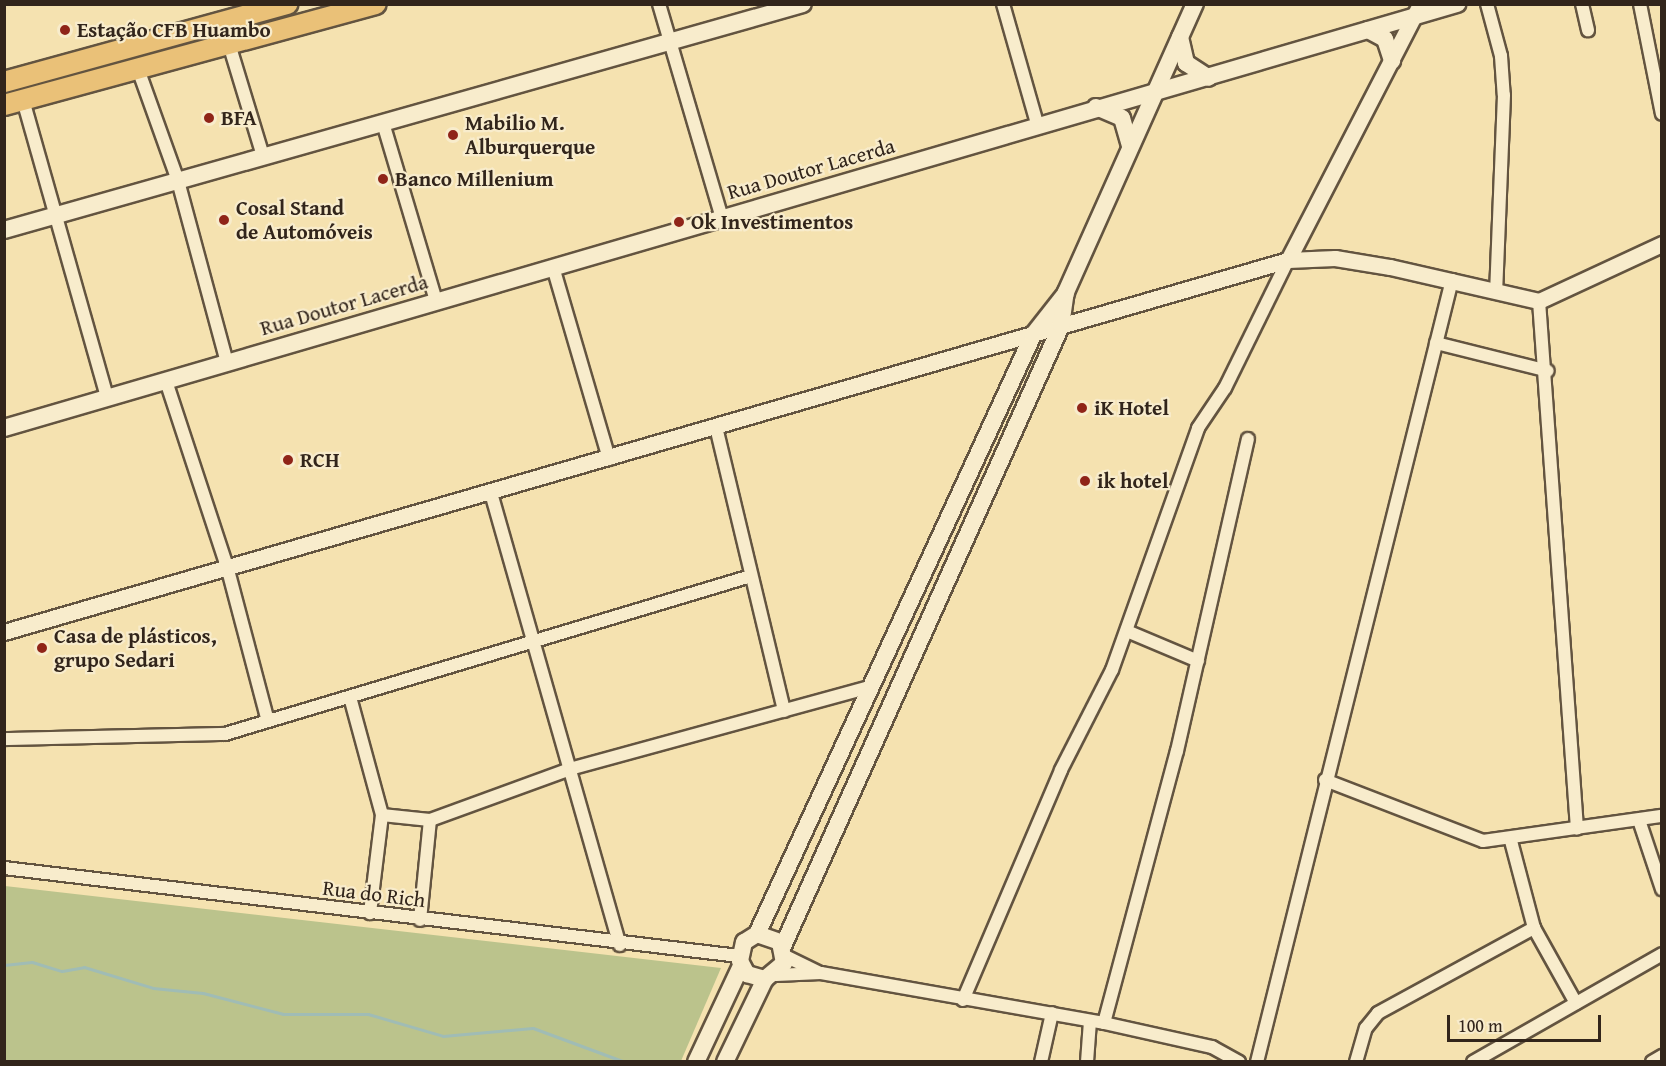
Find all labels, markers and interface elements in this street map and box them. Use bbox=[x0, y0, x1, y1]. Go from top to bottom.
place label: Estação CFB Huambo bbox=[77, 17, 271, 43]
marker: Estação CFB Huambo bbox=[58, 23, 72, 37]
place label: BFA bbox=[221, 105, 257, 131]
place label: Mabilio M. Alburquerque bbox=[465, 110, 595, 160]
marker: BFA bbox=[202, 111, 216, 125]
marker: Mabilio M. Alburquerque bbox=[446, 128, 460, 142]
street label: Rua Doutor Lacerda bbox=[724, 133, 898, 205]
place label: Banco Millenium bbox=[395, 166, 554, 192]
marker: Banco Millenium bbox=[376, 172, 390, 186]
place label: Cosal Stand de Automóveis bbox=[236, 195, 373, 245]
place label: Ok Investimentos bbox=[691, 209, 853, 235]
marker: Cosal Stand de Automóveis bbox=[217, 213, 231, 227]
marker: Ok Investimentos bbox=[672, 215, 686, 229]
street label: Rua Doutor Lacerda bbox=[257, 269, 431, 341]
place label: iK Hotel bbox=[1094, 395, 1169, 421]
marker: iK Hotel bbox=[1075, 401, 1089, 415]
place label: RCH bbox=[300, 447, 339, 473]
marker: RCH bbox=[281, 453, 295, 467]
place label: ik hotel bbox=[1097, 468, 1168, 494]
marker: ik hotel bbox=[1078, 474, 1092, 488]
place label: Casa de plásticos, grupo Sedari bbox=[54, 623, 217, 673]
marker: Casa de plásticos, grupo Sedari bbox=[35, 641, 49, 655]
street label: Rua do Rich bbox=[321, 875, 427, 913]
scale bar bbox=[1450, 1003, 1604, 1041]
text: 100 m bbox=[1458, 1012, 1503, 1039]

